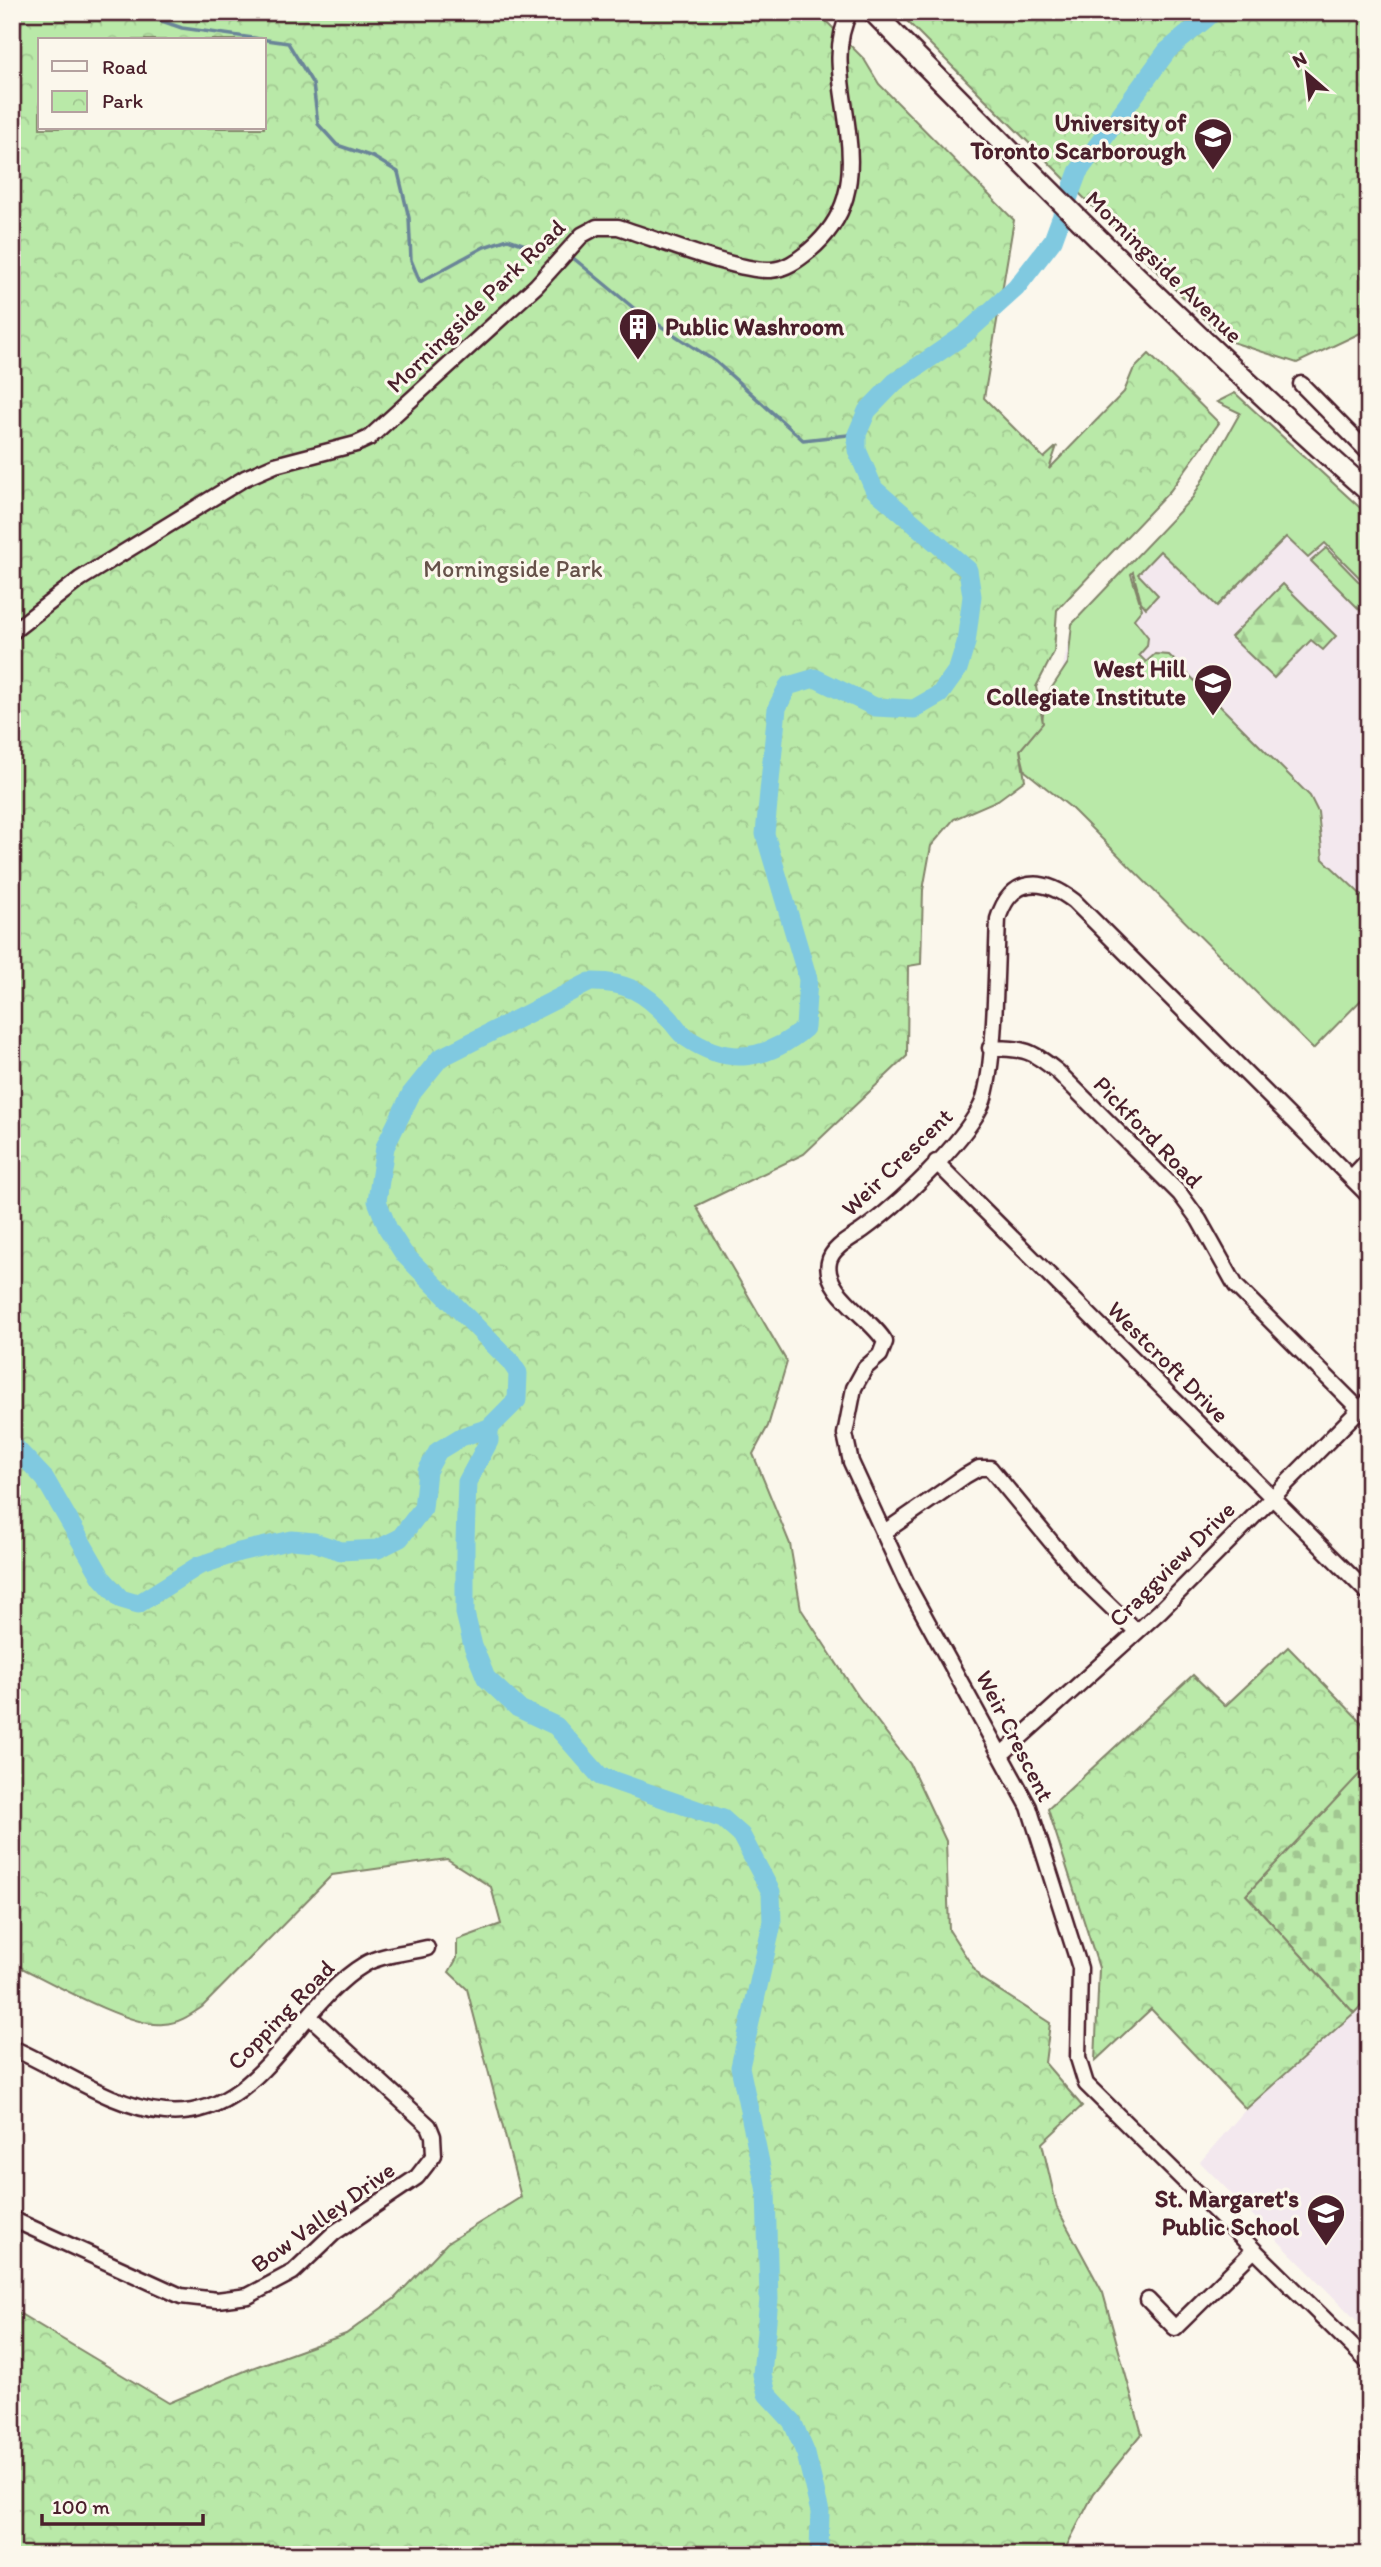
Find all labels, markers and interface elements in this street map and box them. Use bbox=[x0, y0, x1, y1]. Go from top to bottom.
legend bbox=[38, 38, 266, 130]
north arrow bbox=[1272, 38, 1342, 108]
text: N bbox=[1288, 46, 1310, 73]
text: Road bbox=[102, 54, 148, 79]
text: Park bbox=[102, 88, 144, 113]
place label: University of Toronto Scarborough bbox=[970, 108, 1187, 166]
school or university icon: University of Toronto Scarborough bbox=[1192, 116, 1234, 171]
street label: Morningside Avenue bbox=[1080, 184, 1249, 349]
street label: Morningside Park Road bbox=[380, 213, 571, 399]
building icon: Public Washroom bbox=[617, 306, 659, 361]
place label: Public Washroom bbox=[665, 312, 845, 341]
park label: Morningside Park bbox=[423, 554, 603, 583]
place label: West Hill Collegiate Institute bbox=[986, 654, 1186, 712]
school or university icon: West Hill Collegiate Institute bbox=[1192, 662, 1234, 717]
street label: Pickford Road bbox=[1088, 1070, 1209, 1194]
street label: Weir Crescent bbox=[835, 1101, 958, 1222]
street label: Westcroft Drive bbox=[1101, 1295, 1235, 1429]
street label: Craggview Drive bbox=[1103, 1495, 1241, 1633]
street label: Weir Crescent bbox=[970, 1665, 1061, 1806]
street label: Copping Road bbox=[221, 1953, 340, 2076]
street label: Bow Valley Drive bbox=[245, 2155, 400, 2279]
place label: St. Margaret's Public School bbox=[1155, 2184, 1299, 2241]
school or university icon: St. Margaret's Public School bbox=[1305, 2192, 1347, 2247]
scale bar bbox=[42, 2483, 203, 2527]
text: 100 m bbox=[52, 2494, 110, 2519]

